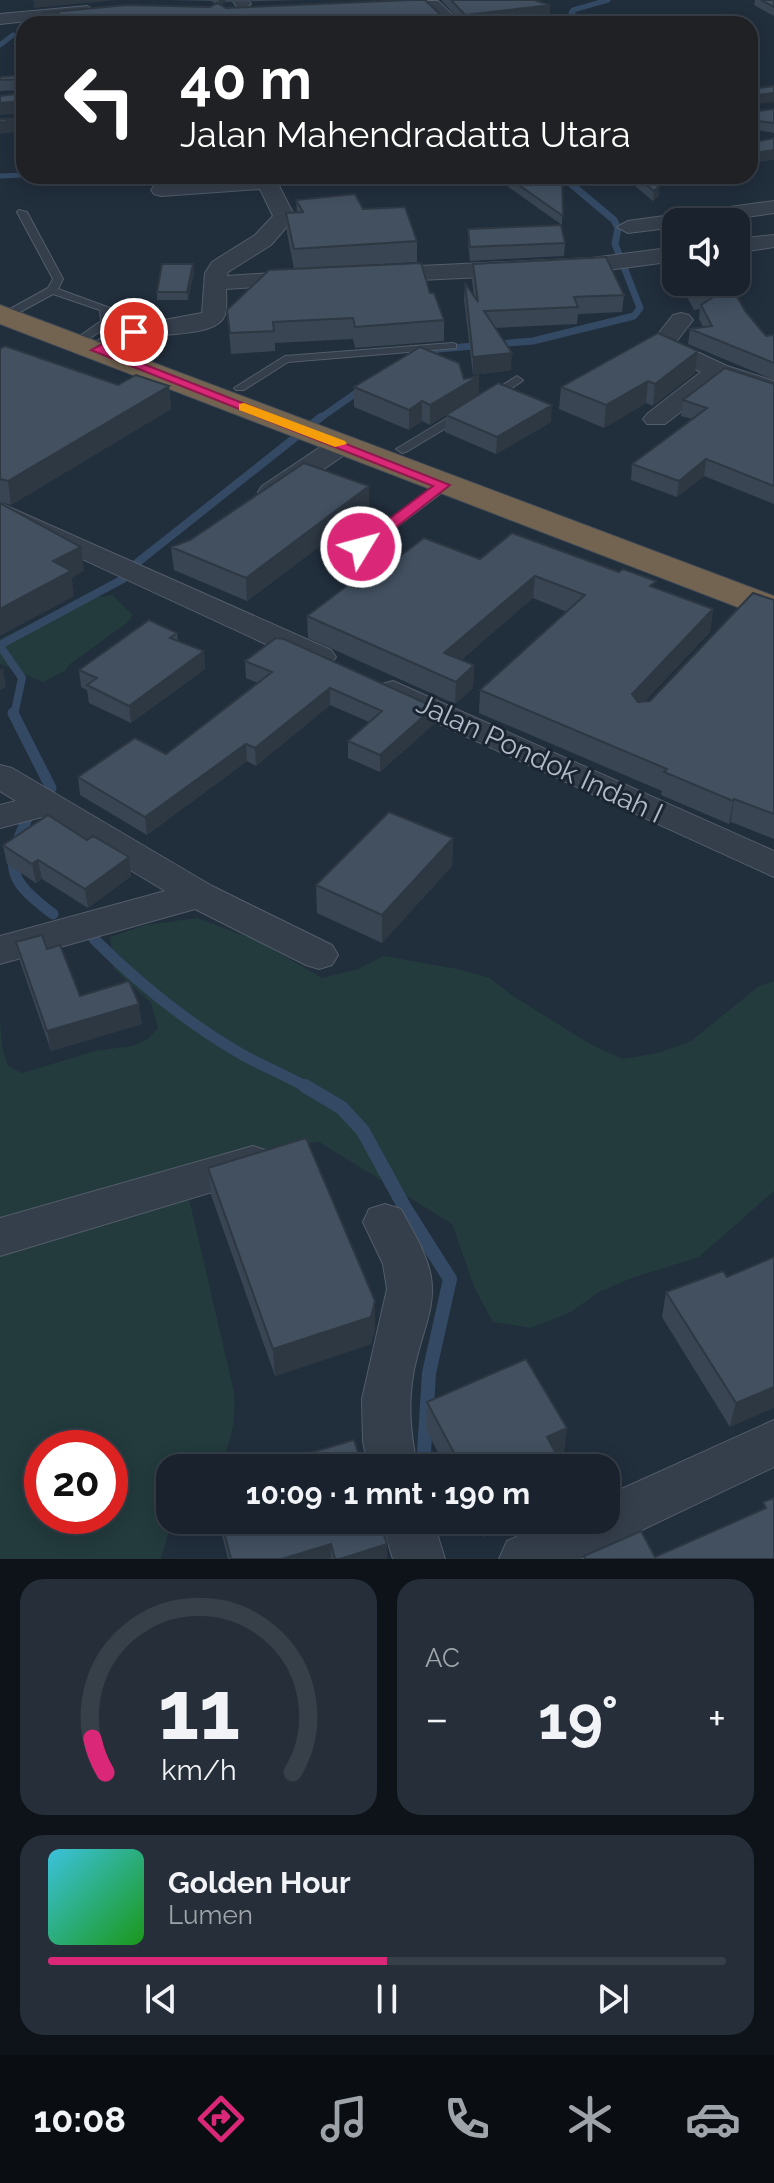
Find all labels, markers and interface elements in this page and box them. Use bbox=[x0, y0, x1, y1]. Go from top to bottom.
text: 40 m bbox=[180, 46, 312, 112]
icon: left bbox=[48, 48, 152, 152]
text: Jalan Mahendradatta Utara bbox=[180, 113, 631, 155]
map controls bbox=[662, 208, 750, 296]
button: sound bbox=[662, 208, 750, 296]
pin bbox=[100, 298, 168, 366]
icon: arrive bbox=[112, 310, 156, 354]
position arrow bbox=[319, 505, 403, 589]
street label: Jalan Pondok Indah I bbox=[412, 687, 668, 830]
speed limit sign: 20 bbox=[24, 1430, 128, 1534]
text: 10:09 · 1 mnt · 190 m bbox=[246, 1476, 530, 1511]
text: AC bbox=[425, 1643, 460, 1673]
text: 11 bbox=[157, 1661, 240, 1758]
text: 19° bbox=[538, 1683, 618, 1753]
text: − bbox=[425, 1693, 449, 1744]
text: + bbox=[708, 1693, 726, 1744]
text: km/h bbox=[161, 1753, 236, 1787]
text: Golden Hour bbox=[168, 1865, 351, 1900]
text: Lumen bbox=[168, 1900, 253, 1930]
icon: previous bbox=[139, 1977, 183, 2021]
icon: pause bbox=[365, 1977, 409, 2021]
icon: next bbox=[591, 1977, 635, 2021]
icon: directions bbox=[193, 2091, 249, 2147]
icon: music bbox=[316, 2091, 372, 2147]
icon: phone bbox=[439, 2091, 495, 2147]
icon: climate bbox=[562, 2091, 618, 2147]
icon: car bbox=[685, 2091, 741, 2147]
text: 10:08 bbox=[33, 2098, 126, 2140]

